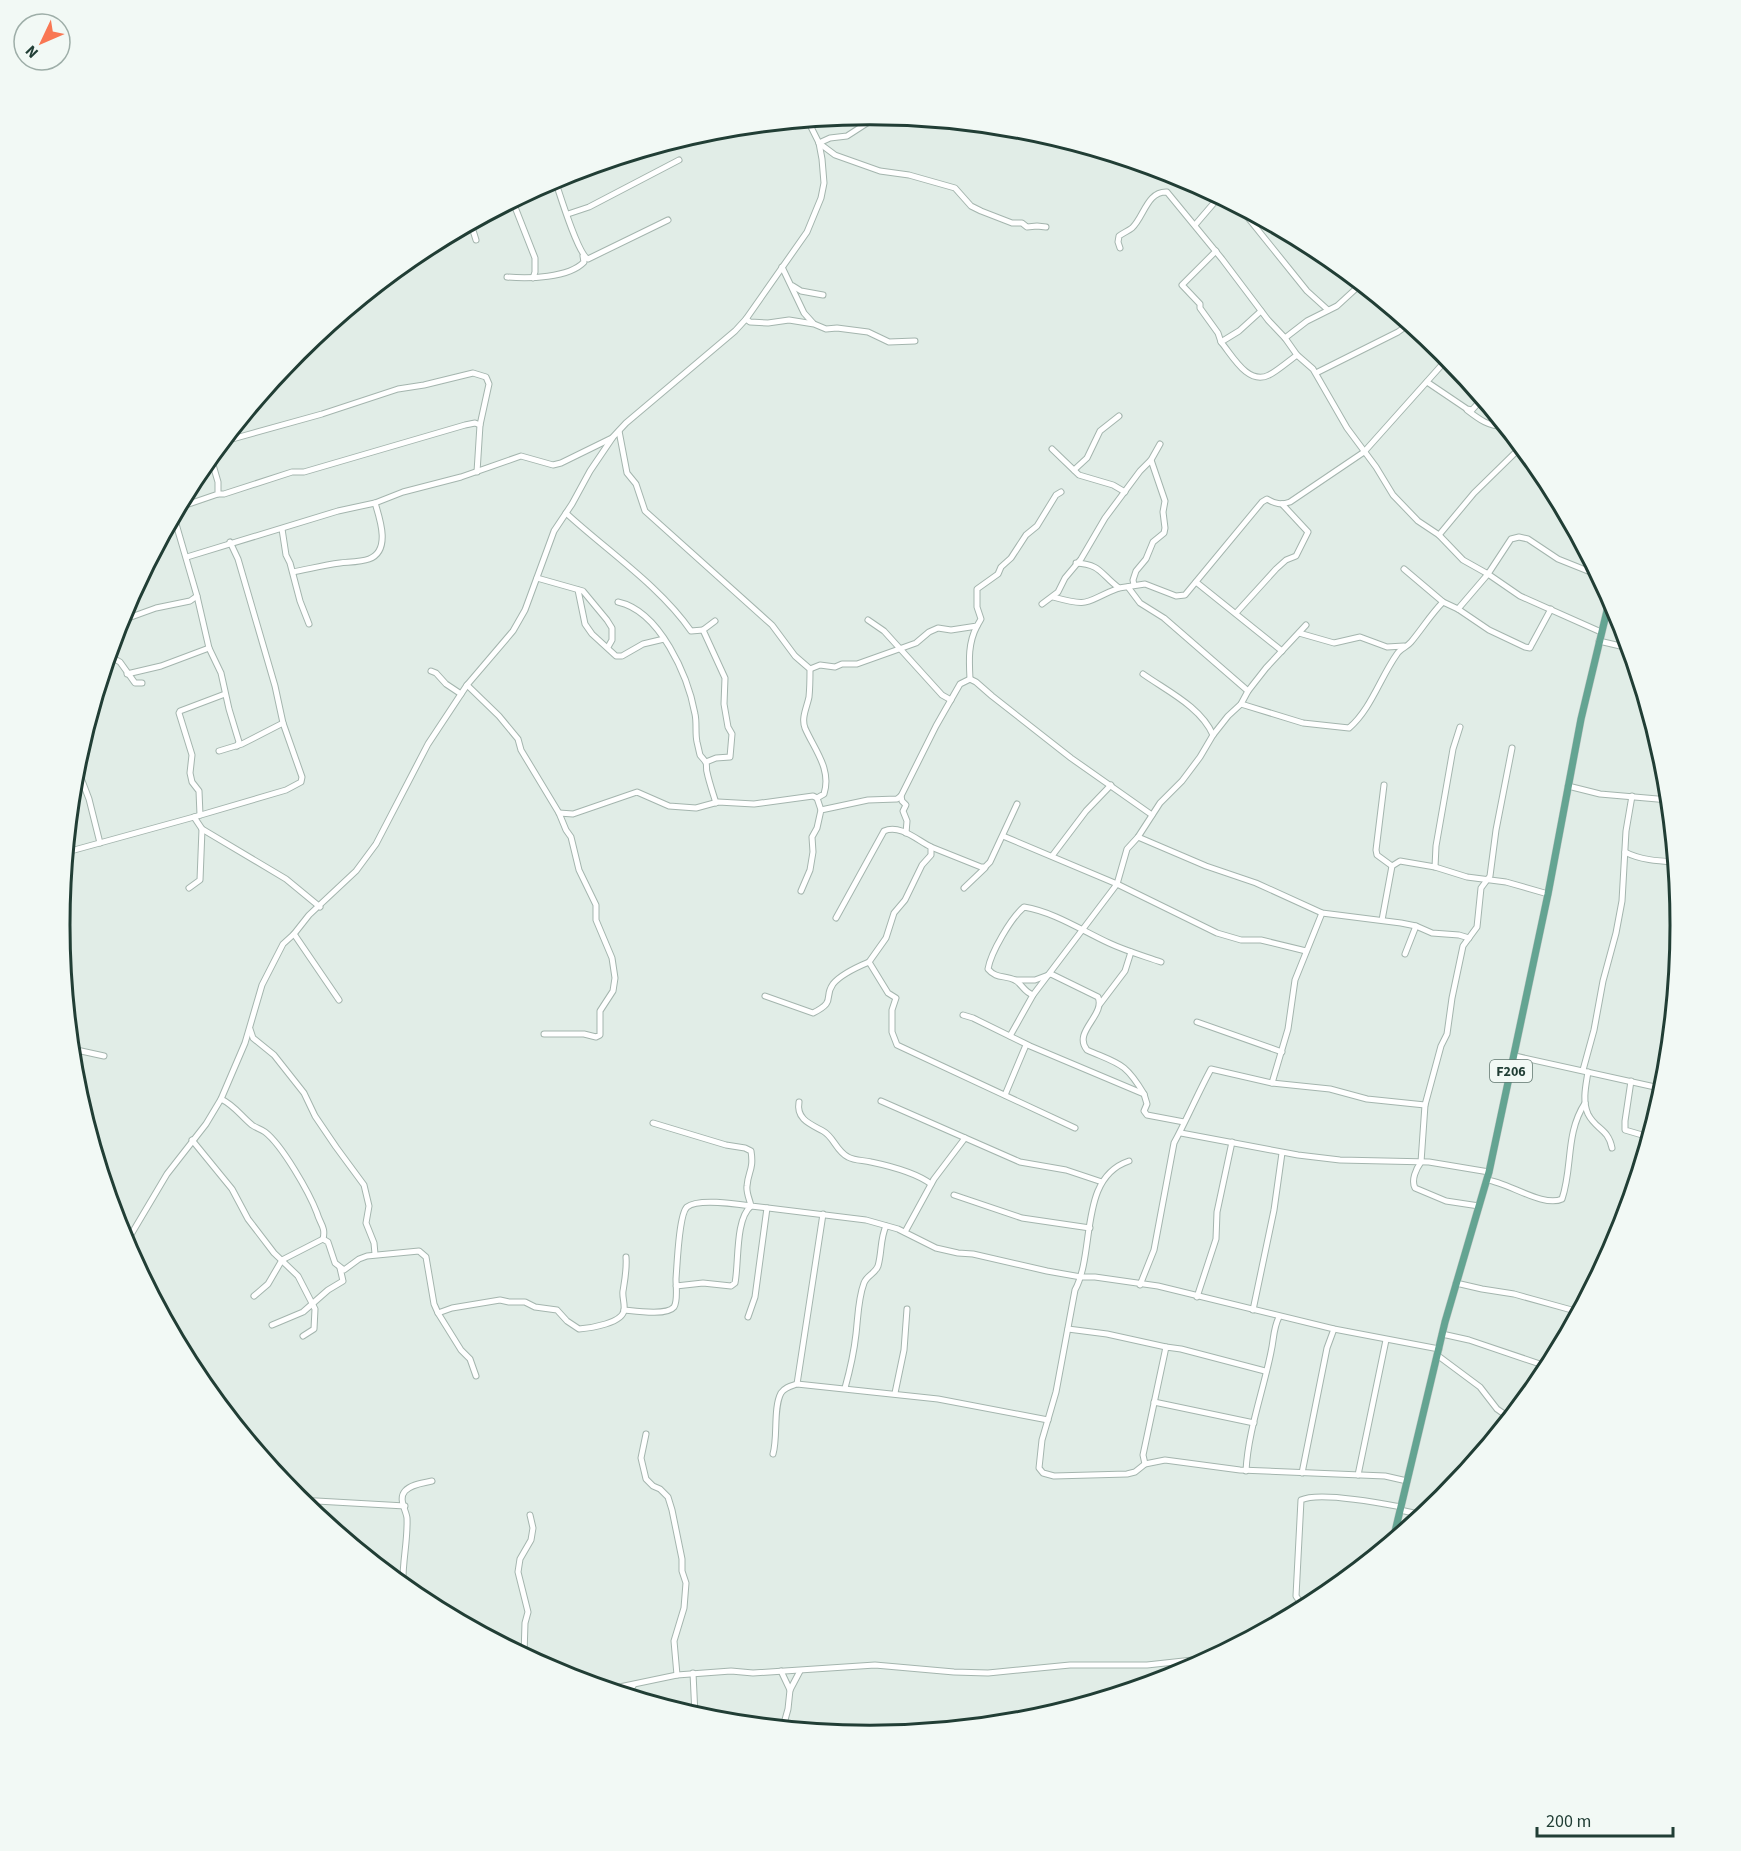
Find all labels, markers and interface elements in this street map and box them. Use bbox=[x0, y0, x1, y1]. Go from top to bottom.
north arrow bbox=[12, 12, 72, 72]
text: N bbox=[20, 40, 44, 63]
road number: F206 bbox=[1490, 1060, 1532, 1082]
scale bar bbox=[1537, 1800, 1674, 1838]
text: 200 m bbox=[1546, 1809, 1591, 1834]

